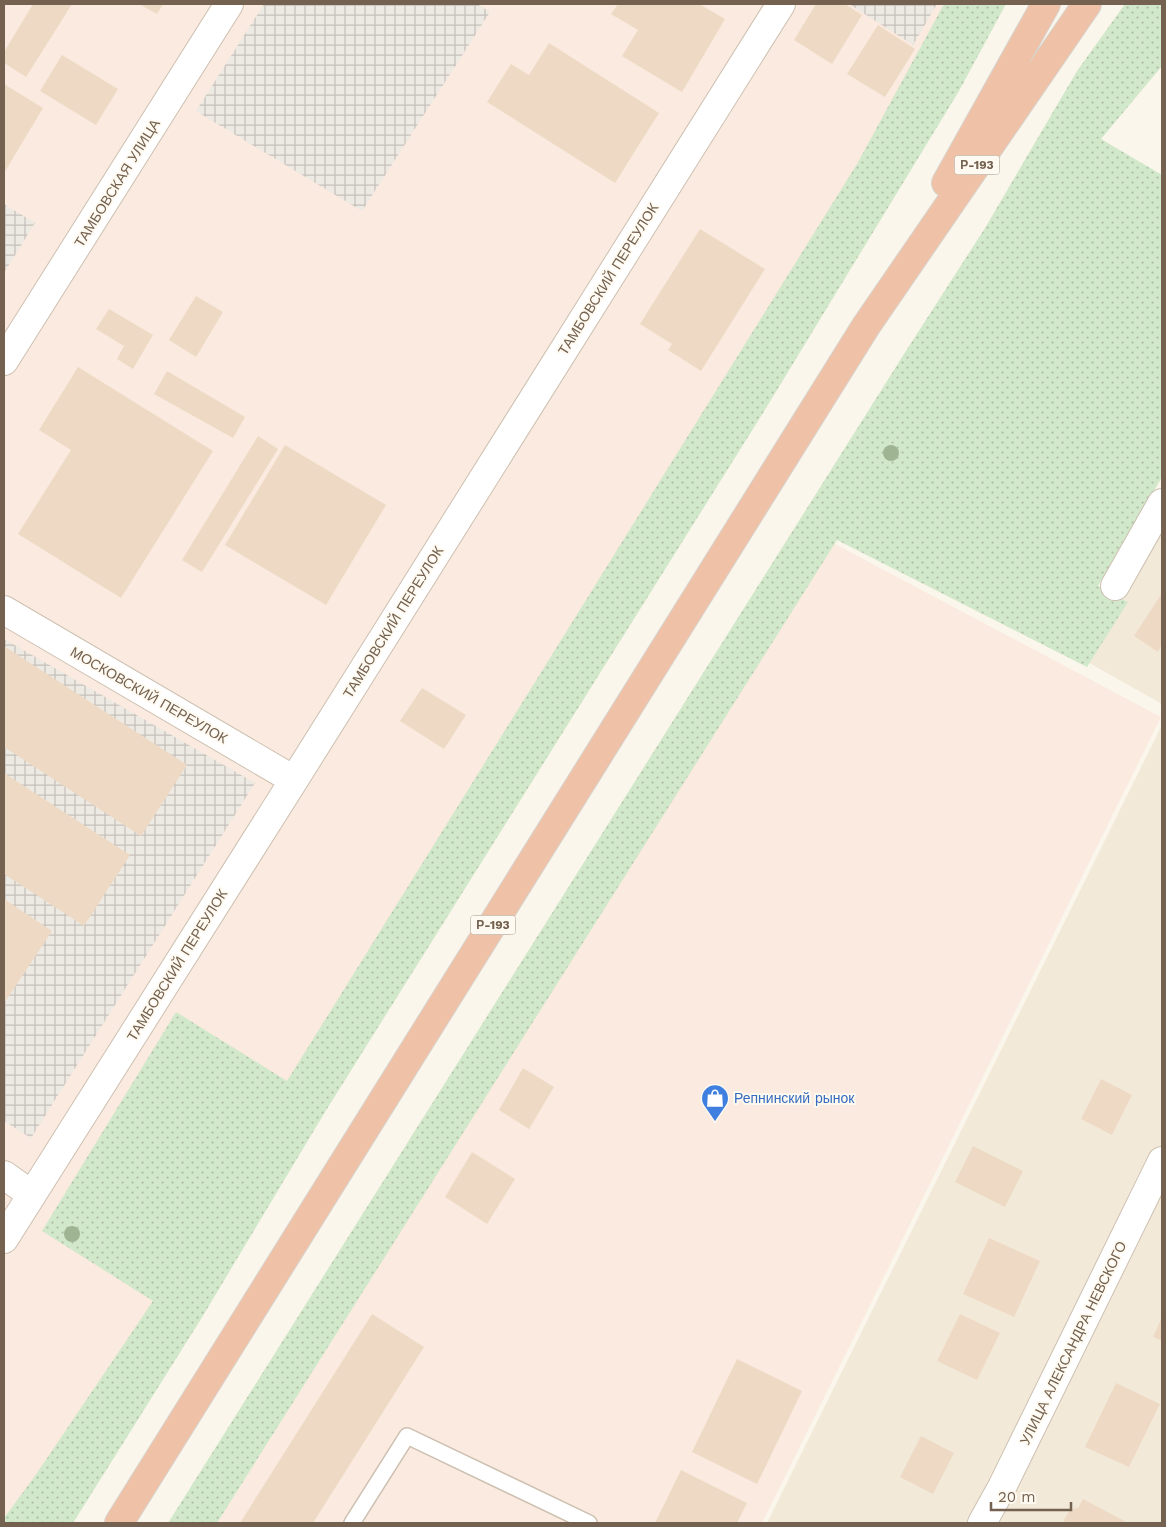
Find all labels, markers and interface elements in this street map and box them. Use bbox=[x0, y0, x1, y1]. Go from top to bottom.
street label: ТАМБОВСКАЯ УЛИЦА bbox=[71, 116, 163, 250]
road number: Р-193 bbox=[954, 156, 1000, 174]
street label: ТАМБОВСКИЙ ПЕРЕУЛОК bbox=[554, 199, 662, 358]
street label: ТАМБОВСКИЙ ПЕРЕУЛОК bbox=[339, 542, 447, 701]
street label: МОСКОВСКИЙ ПЕРЕУЛОК bbox=[68, 643, 231, 747]
street label: ТАМБОВСКИЙ ПЕРЕУЛОК bbox=[123, 885, 231, 1044]
road number: Р-193 bbox=[470, 916, 516, 934]
shop icon: Репнинский рынок bbox=[700, 1083, 730, 1122]
place label: Репнинский рынок bbox=[734, 1090, 855, 1106]
street label: УЛИЦА АЛЕКСАНДРА НЕВСКОГО bbox=[1017, 1238, 1129, 1447]
scale bar bbox=[991, 1480, 1071, 1512]
text: 20 m bbox=[998, 1488, 1036, 1506]

